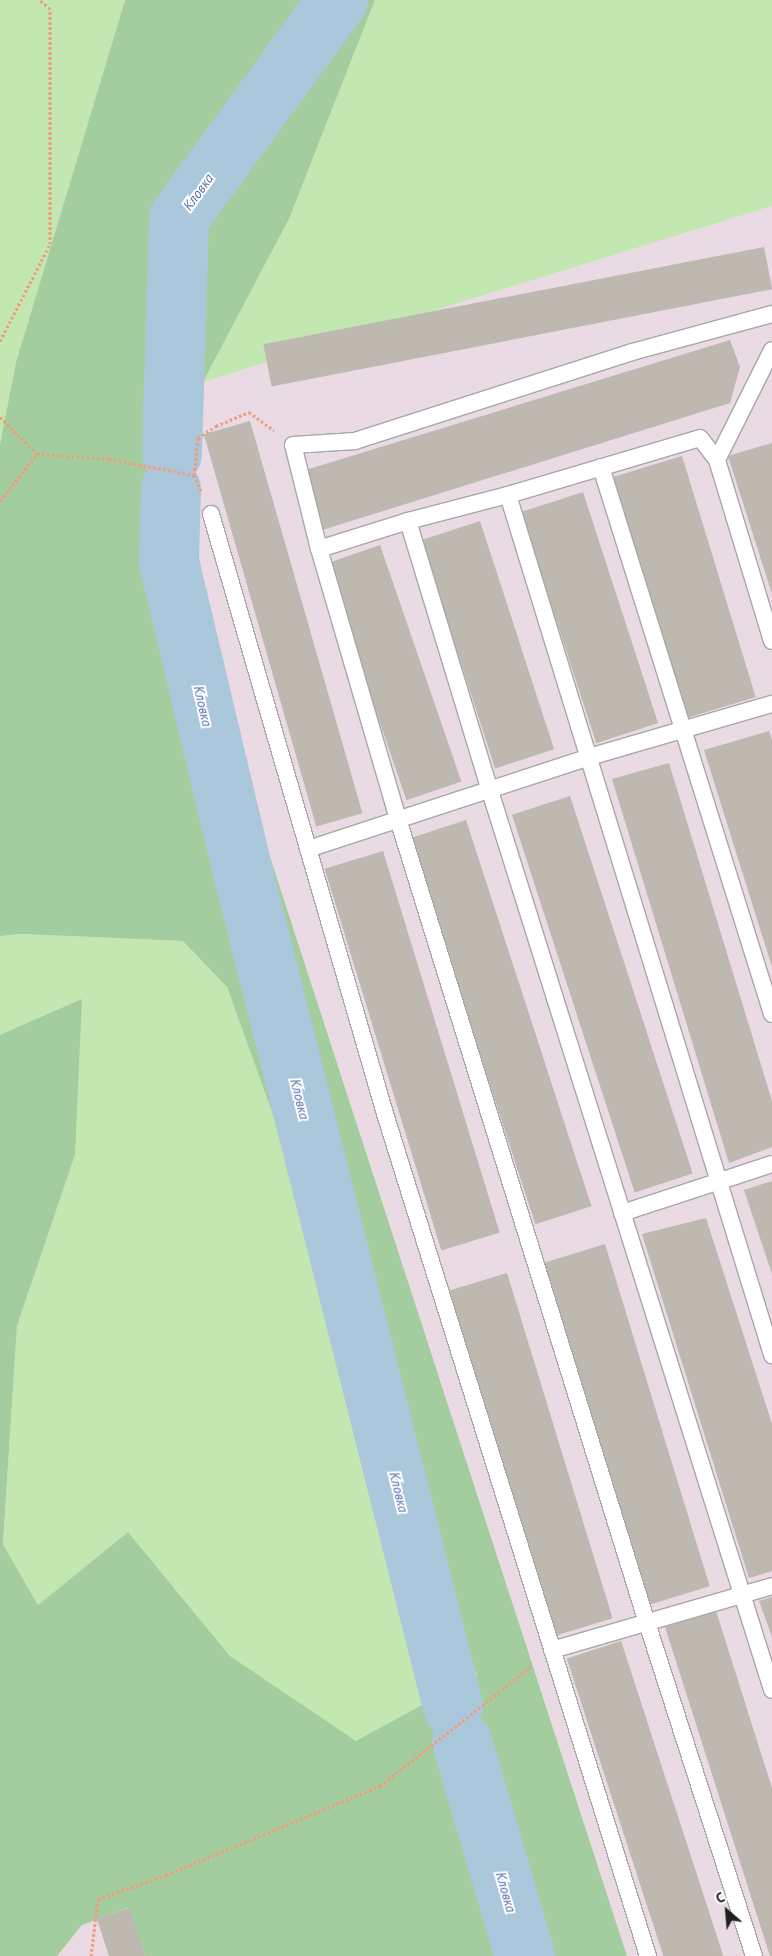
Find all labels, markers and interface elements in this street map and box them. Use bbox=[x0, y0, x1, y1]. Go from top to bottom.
water label: Кловка bbox=[179, 170, 217, 214]
water label: Кловка bbox=[190, 684, 216, 728]
water label: Кловка bbox=[287, 1077, 313, 1121]
water label: Кловка bbox=[386, 1470, 412, 1514]
water label: Кловка bbox=[492, 1870, 520, 1914]
north arrow bbox=[702, 1886, 752, 1936]
text: С bbox=[713, 1888, 728, 1907]

